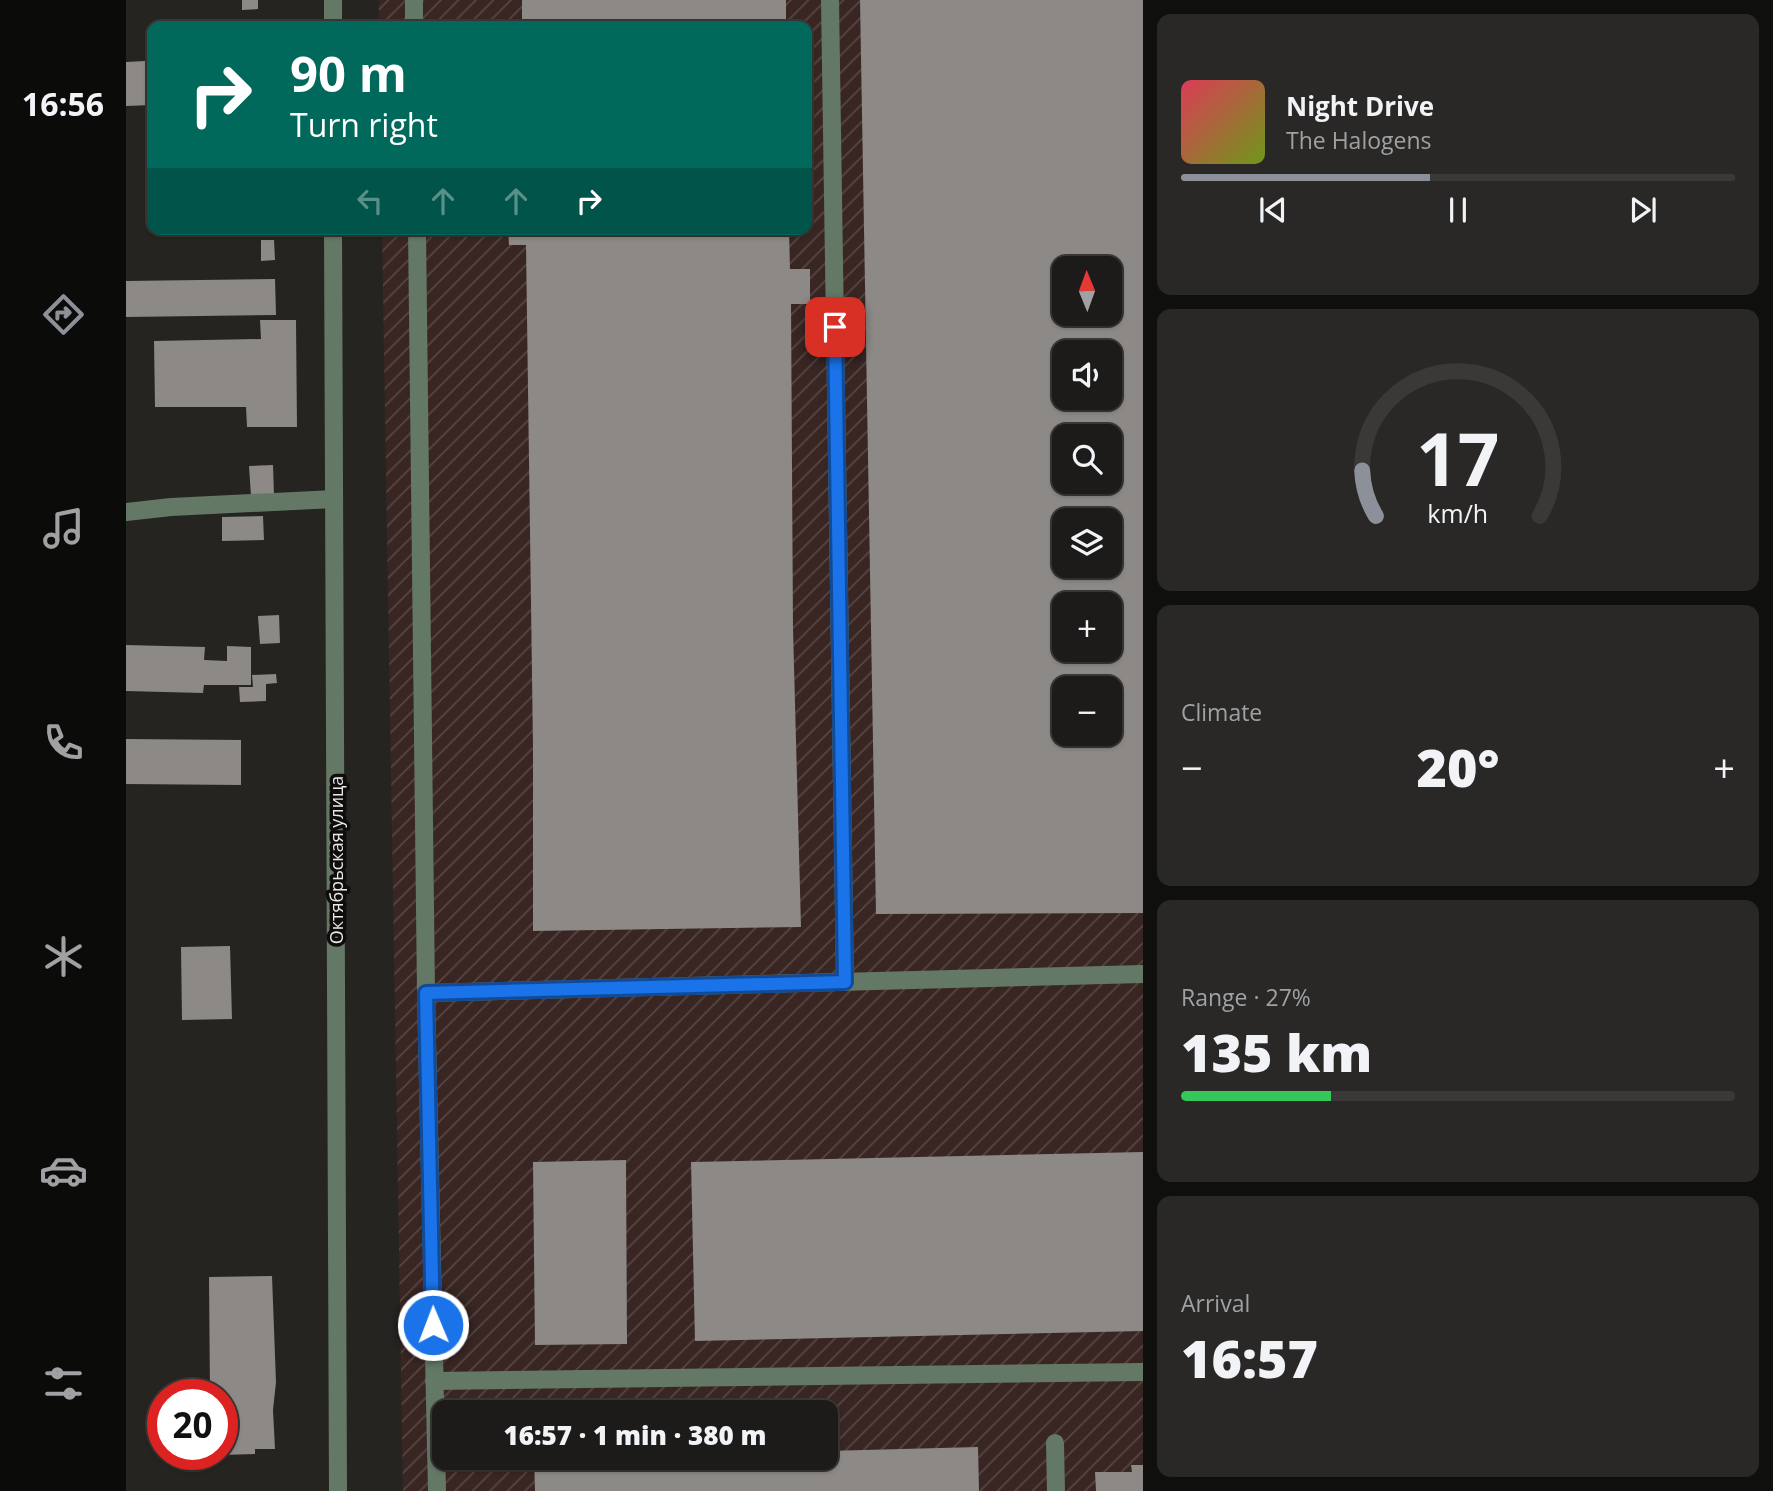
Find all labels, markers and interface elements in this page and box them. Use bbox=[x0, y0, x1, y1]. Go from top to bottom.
text: 90 m bbox=[290, 40, 407, 106]
icon: right bbox=[175, 49, 266, 140]
text: 16:56 bbox=[22, 82, 104, 125]
text: Night Drive bbox=[1286, 88, 1434, 124]
text: Turn right bbox=[290, 103, 438, 146]
text: The Halogens bbox=[1286, 124, 1432, 156]
icon: left bbox=[351, 182, 389, 220]
icon: ahead bbox=[424, 182, 462, 220]
icon: ahead bbox=[497, 182, 535, 220]
icon: right bbox=[570, 182, 608, 220]
icon: previous bbox=[1254, 191, 1292, 229]
icon: pause bbox=[1439, 191, 1477, 229]
icon: next bbox=[1624, 191, 1662, 229]
north arrow bbox=[1052, 256, 1122, 326]
map controls bbox=[1052, 256, 1122, 746]
icon: directions bbox=[39, 290, 88, 339]
pin bbox=[805, 297, 865, 357]
icon: arrive bbox=[816, 308, 854, 346]
button: sound bbox=[1052, 340, 1122, 410]
text: 17 bbox=[1416, 409, 1500, 508]
button: search bbox=[1052, 424, 1122, 494]
text: km/h bbox=[1428, 496, 1488, 530]
icon: music bbox=[39, 504, 88, 553]
button: layers bbox=[1052, 508, 1122, 578]
button: + bbox=[1052, 592, 1122, 662]
button: − bbox=[1052, 676, 1122, 746]
text: Climate bbox=[1181, 696, 1262, 728]
icon: phone bbox=[39, 718, 88, 767]
text: 20° bbox=[1417, 731, 1499, 802]
text: − bbox=[1181, 741, 1203, 793]
text: + bbox=[1713, 741, 1735, 793]
street label: Октябрьская улица bbox=[324, 776, 348, 944]
icon: climate bbox=[39, 932, 88, 981]
text: Range · 27% bbox=[1181, 981, 1311, 1013]
text: 135 km bbox=[1181, 1016, 1372, 1087]
icon: car bbox=[39, 1146, 88, 1195]
text: Arrival bbox=[1181, 1287, 1250, 1319]
position arrow bbox=[396, 1288, 470, 1362]
text: 16:57 bbox=[1181, 1322, 1318, 1393]
icon: filters bbox=[39, 1359, 88, 1408]
speed limit sign: 20 bbox=[147, 1379, 238, 1470]
text: 16:57 · 1 min · 380 m bbox=[504, 1417, 766, 1453]

